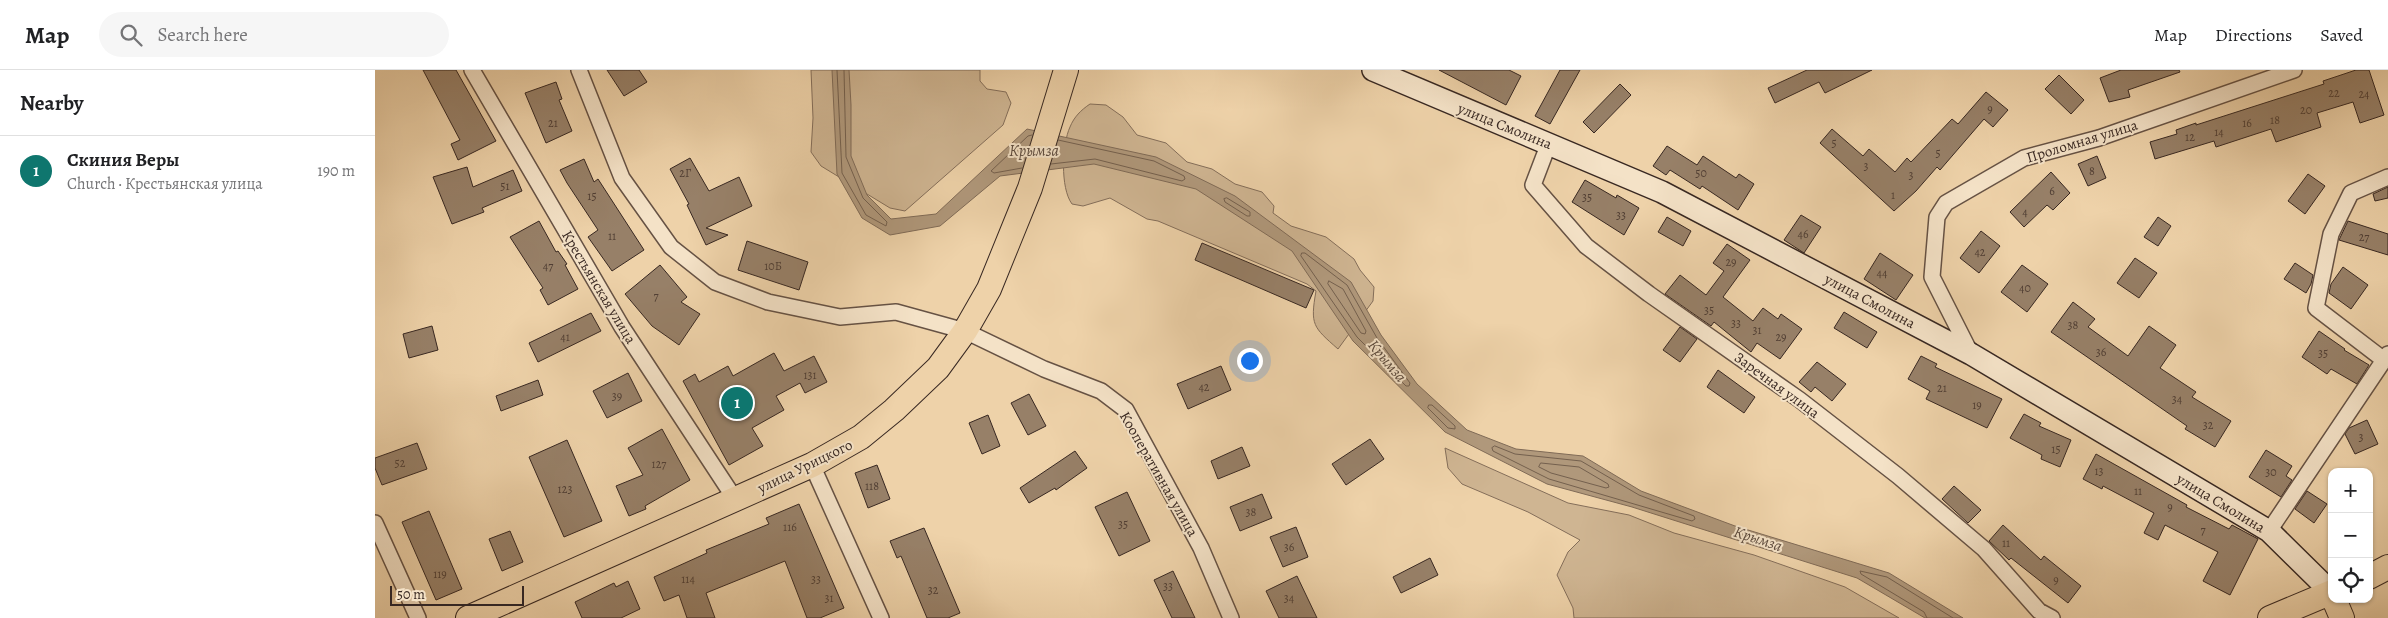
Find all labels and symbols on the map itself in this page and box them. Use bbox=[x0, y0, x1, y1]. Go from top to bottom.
house number: 22 bbox=[2328, 85, 2340, 101]
house number: 24 bbox=[2358, 86, 2370, 102]
street label: улица Смолина bbox=[1454, 98, 1555, 154]
house number: 9 bbox=[1987, 101, 1993, 117]
house number: 20 bbox=[2300, 102, 2312, 118]
house number: 18 bbox=[2270, 112, 2280, 128]
house number: 21 bbox=[548, 115, 558, 131]
street label: Проломная улица bbox=[2024, 115, 2140, 167]
house number: 16 bbox=[2242, 115, 2252, 131]
house number: 14 bbox=[2214, 124, 2224, 140]
house number: 12 bbox=[2185, 129, 2195, 145]
house number: 5 bbox=[1831, 135, 1837, 151]
water label: Крымза bbox=[1009, 140, 1059, 162]
house number: 5 bbox=[1935, 145, 1941, 161]
house number: 3 bbox=[1864, 158, 1869, 174]
house number: 8 bbox=[2089, 163, 2095, 179]
house number: 2Г bbox=[679, 165, 691, 181]
house number: 50 bbox=[1695, 165, 1707, 181]
house number: 3 bbox=[1909, 167, 1914, 183]
house number: 51 bbox=[500, 178, 510, 194]
house number: 6 bbox=[2049, 183, 2055, 199]
house number: 1 bbox=[1891, 187, 1895, 203]
house number: 15 bbox=[587, 188, 597, 204]
house number: 35 bbox=[1582, 189, 1592, 205]
house number: 4 bbox=[2022, 204, 2028, 220]
house number: 33 bbox=[1616, 207, 1626, 223]
house number: 46 bbox=[1798, 226, 1809, 242]
street label: Крестьянская улица bbox=[557, 227, 641, 348]
house number: 11 bbox=[608, 228, 616, 244]
house number: 27 bbox=[2359, 229, 2370, 245]
house number: 42 bbox=[1974, 244, 1986, 260]
house number: 29 bbox=[1725, 254, 1737, 270]
house number: 47 bbox=[543, 258, 554, 274]
house number: 10Б bbox=[764, 258, 782, 274]
house number: 44 bbox=[1877, 265, 1888, 281]
street label: улица Смолина bbox=[1820, 268, 1919, 333]
house number: 40 bbox=[2019, 280, 2031, 296]
house number: 7 bbox=[653, 288, 659, 304]
house number: 35 bbox=[1704, 302, 1714, 318]
house number: 33 bbox=[1731, 315, 1741, 331]
house number: 38 bbox=[2068, 317, 2079, 333]
house number: 31 bbox=[1752, 322, 1762, 338]
house number: 41 bbox=[560, 329, 570, 345]
house number: 29 bbox=[1775, 329, 1787, 345]
water label: Крымза bbox=[1363, 335, 1411, 387]
house number: 36 bbox=[2096, 344, 2107, 360]
house number: 35 bbox=[2318, 345, 2328, 361]
street label: Заречная улица bbox=[1730, 347, 1824, 423]
your location bbox=[1237, 348, 1263, 374]
house number: 131 bbox=[803, 367, 817, 383]
house number: 42 bbox=[1198, 379, 1210, 395]
house number: 21 bbox=[1937, 380, 1947, 396]
pin: 1 bbox=[721, 384, 753, 422]
house number: 39 bbox=[612, 388, 622, 404]
house number: 34 bbox=[2172, 391, 2183, 407]
house number: 19 bbox=[1972, 397, 1982, 413]
street label: Кооперативная улица bbox=[1115, 408, 1203, 540]
house number: 32 bbox=[2203, 417, 2214, 433]
house number: 3 bbox=[2359, 429, 2364, 445]
street label: улица Урицкого bbox=[753, 434, 856, 498]
house number: 15 bbox=[2051, 441, 2061, 457]
house number: 52 bbox=[395, 455, 406, 471]
house number: 127 bbox=[652, 456, 667, 472]
house number: 13 bbox=[2094, 463, 2104, 479]
house number: 30 bbox=[2265, 464, 2277, 480]
street label: улица Смолина bbox=[2172, 468, 2269, 537]
house number: 118 bbox=[865, 478, 879, 494]
house number: 123 bbox=[558, 481, 572, 497]
house number: 11 bbox=[2134, 483, 2142, 499]
house number: 9 bbox=[2167, 499, 2173, 515]
house number: 38 bbox=[1246, 504, 1257, 520]
house number: 35 bbox=[1118, 516, 1128, 532]
house number: 116 bbox=[783, 519, 797, 535]
water label: Крымза bbox=[1731, 521, 1785, 557]
house number: 7 bbox=[2200, 522, 2206, 538]
house number: 11 bbox=[2002, 535, 2010, 551]
house number: 36 bbox=[1284, 539, 1295, 555]
house number: 119 bbox=[433, 566, 447, 582]
house number: 114 bbox=[681, 571, 695, 587]
house number: 33 bbox=[811, 571, 821, 587]
house number: 9 bbox=[2053, 572, 2059, 588]
house number: 33 bbox=[1163, 578, 1173, 594]
house number: 32 bbox=[928, 582, 939, 598]
scale bar bbox=[390, 583, 524, 606]
house number: 31 bbox=[824, 590, 834, 606]
house number: 34 bbox=[1284, 590, 1295, 606]

